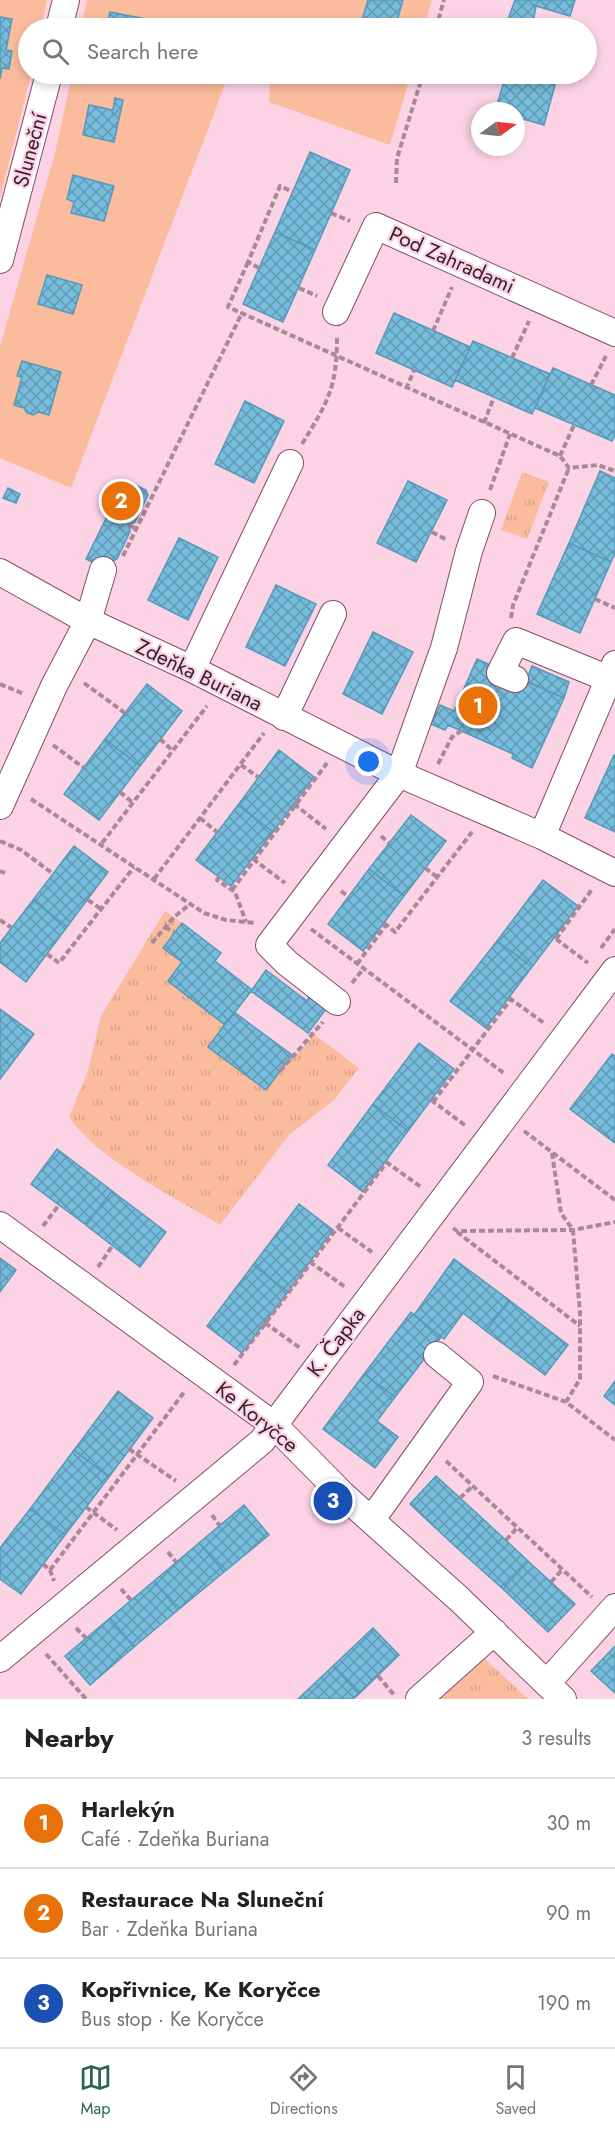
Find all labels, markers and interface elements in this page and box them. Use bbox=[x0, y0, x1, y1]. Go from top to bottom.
search box bbox=[18, 18, 597, 84]
icon: search bbox=[39, 35, 72, 68]
text: Search here bbox=[87, 35, 198, 67]
north arrow bbox=[471, 102, 525, 156]
street label: Sluneční bbox=[6, 108, 55, 190]
street label: Pod Zahradami bbox=[385, 219, 519, 301]
pin: 2 bbox=[102, 478, 140, 524]
street label: Zdeňka Buriana bbox=[131, 631, 267, 719]
pin: 1 bbox=[458, 684, 498, 728]
your location bbox=[354, 747, 383, 776]
street label: K. Čapka bbox=[300, 1301, 372, 1383]
street label: Ke Koryčce bbox=[209, 1374, 305, 1460]
pin: 3 bbox=[314, 1478, 352, 1524]
text: Nearby bbox=[24, 1719, 113, 1757]
text: 3 results bbox=[521, 1724, 591, 1753]
text: Harlekýn bbox=[81, 1793, 175, 1825]
text: 1 bbox=[38, 1809, 49, 1838]
text: 30 m bbox=[546, 1809, 591, 1838]
text: Café · Zdeňka Buriana bbox=[81, 1825, 269, 1854]
text: Restaurace Na Sluneční bbox=[81, 1883, 323, 1915]
text: 2 bbox=[37, 1899, 50, 1928]
text: 90 m bbox=[546, 1899, 591, 1928]
text: Bar · Zdeňka Buriana bbox=[81, 1915, 258, 1944]
text: Kopřivnice, Ke Koryčce bbox=[81, 1973, 321, 2005]
text: 3 bbox=[37, 1989, 50, 2018]
text: 190 m bbox=[537, 1989, 591, 2018]
text: Bus stop · Ke Koryčce bbox=[81, 2005, 264, 2034]
tab: Map bbox=[79, 2061, 112, 2120]
tab: Directions bbox=[270, 2061, 338, 2120]
tab: Saved bbox=[495, 2061, 536, 2120]

